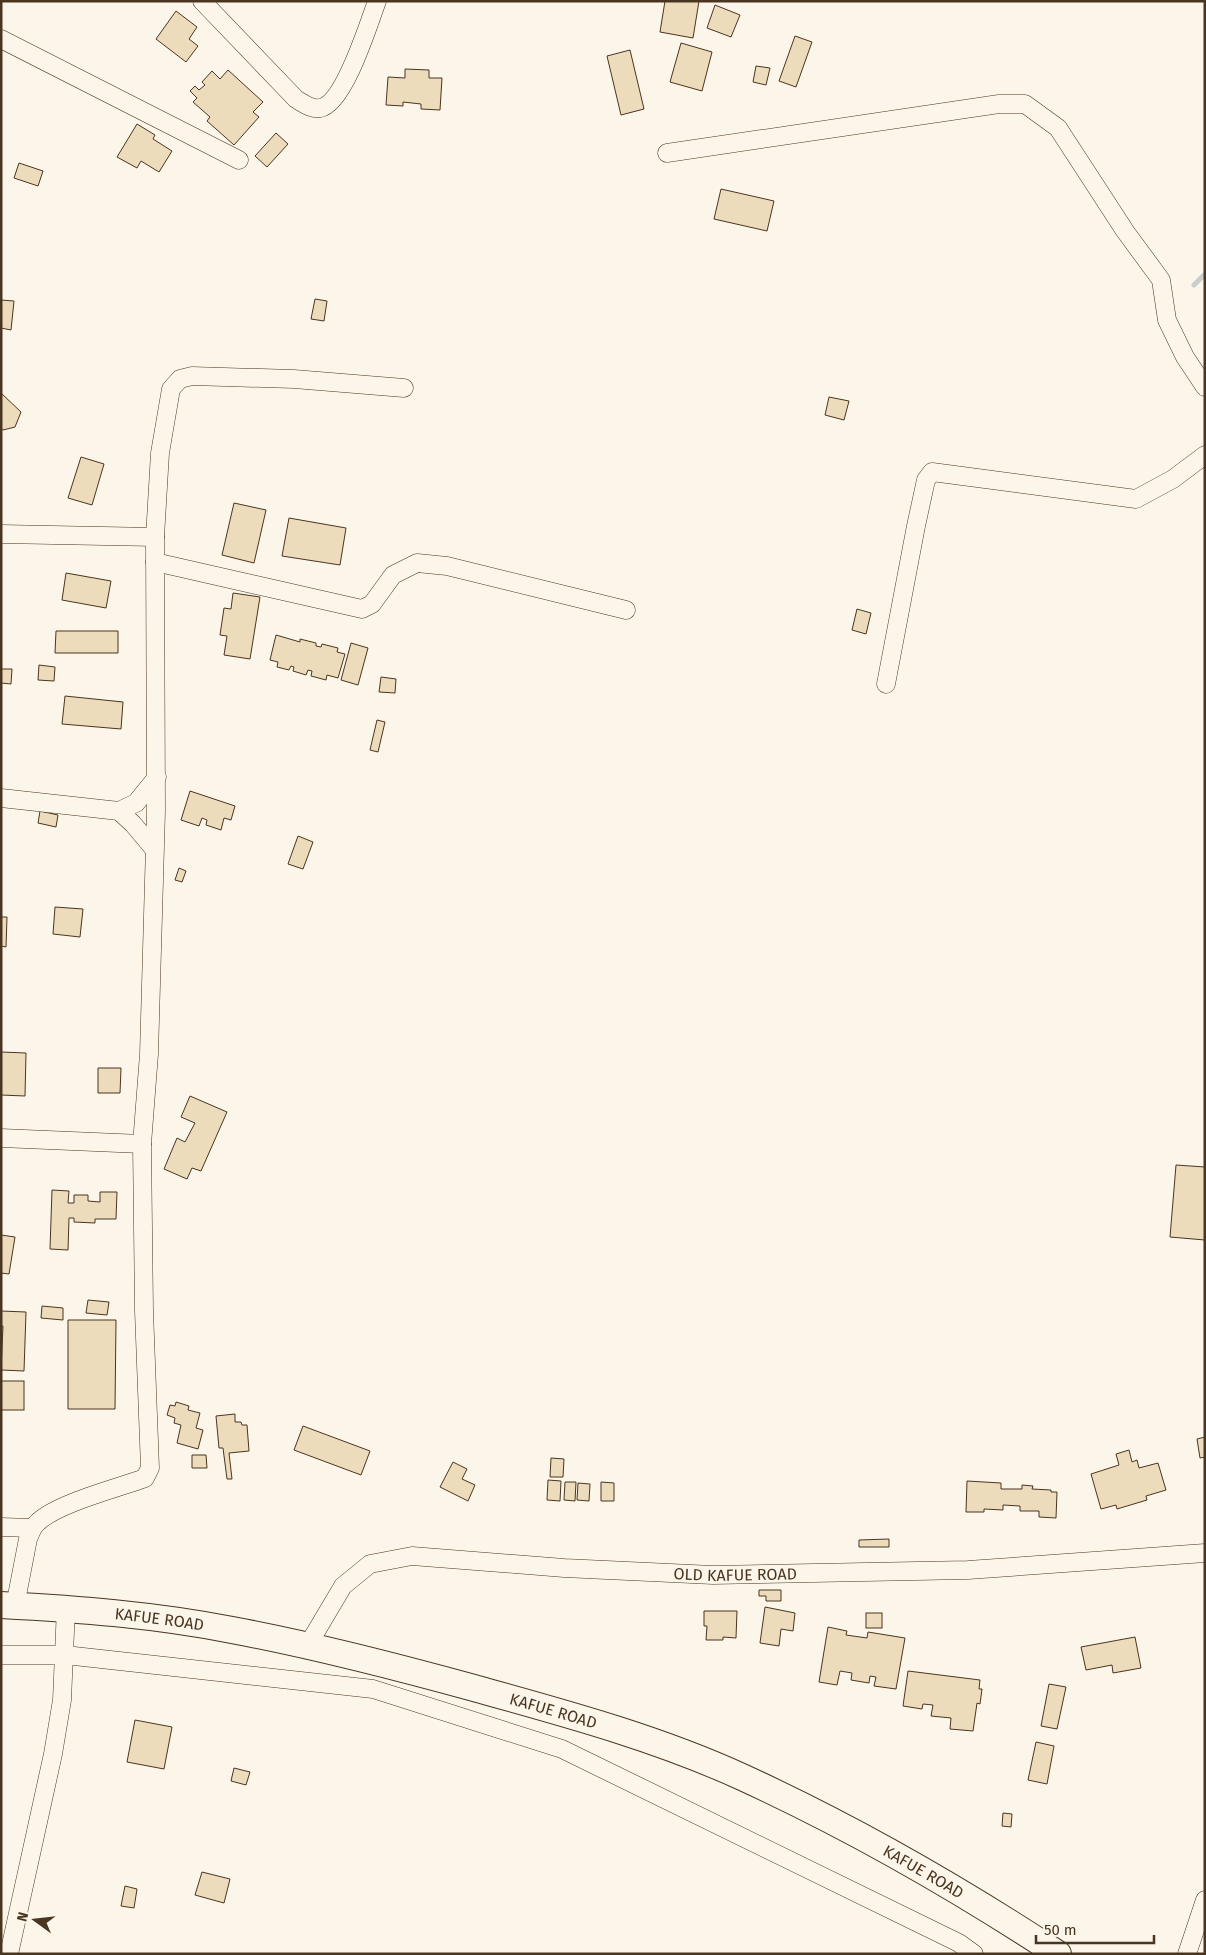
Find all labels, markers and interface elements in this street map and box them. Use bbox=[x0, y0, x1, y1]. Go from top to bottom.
street label: OLD KAFUE ROAD bbox=[673, 1564, 797, 1585]
street label: KAFUE ROAD bbox=[114, 1604, 205, 1635]
street label: KAFUE ROAD bbox=[507, 1689, 599, 1733]
street label: KAFUE ROAD bbox=[880, 1841, 967, 1902]
north arrow bbox=[10, 1895, 60, 1945]
text: N bbox=[14, 1910, 32, 1923]
scale bar bbox=[1036, 1912, 1154, 1944]
text: 50 m bbox=[1044, 1921, 1077, 1939]

